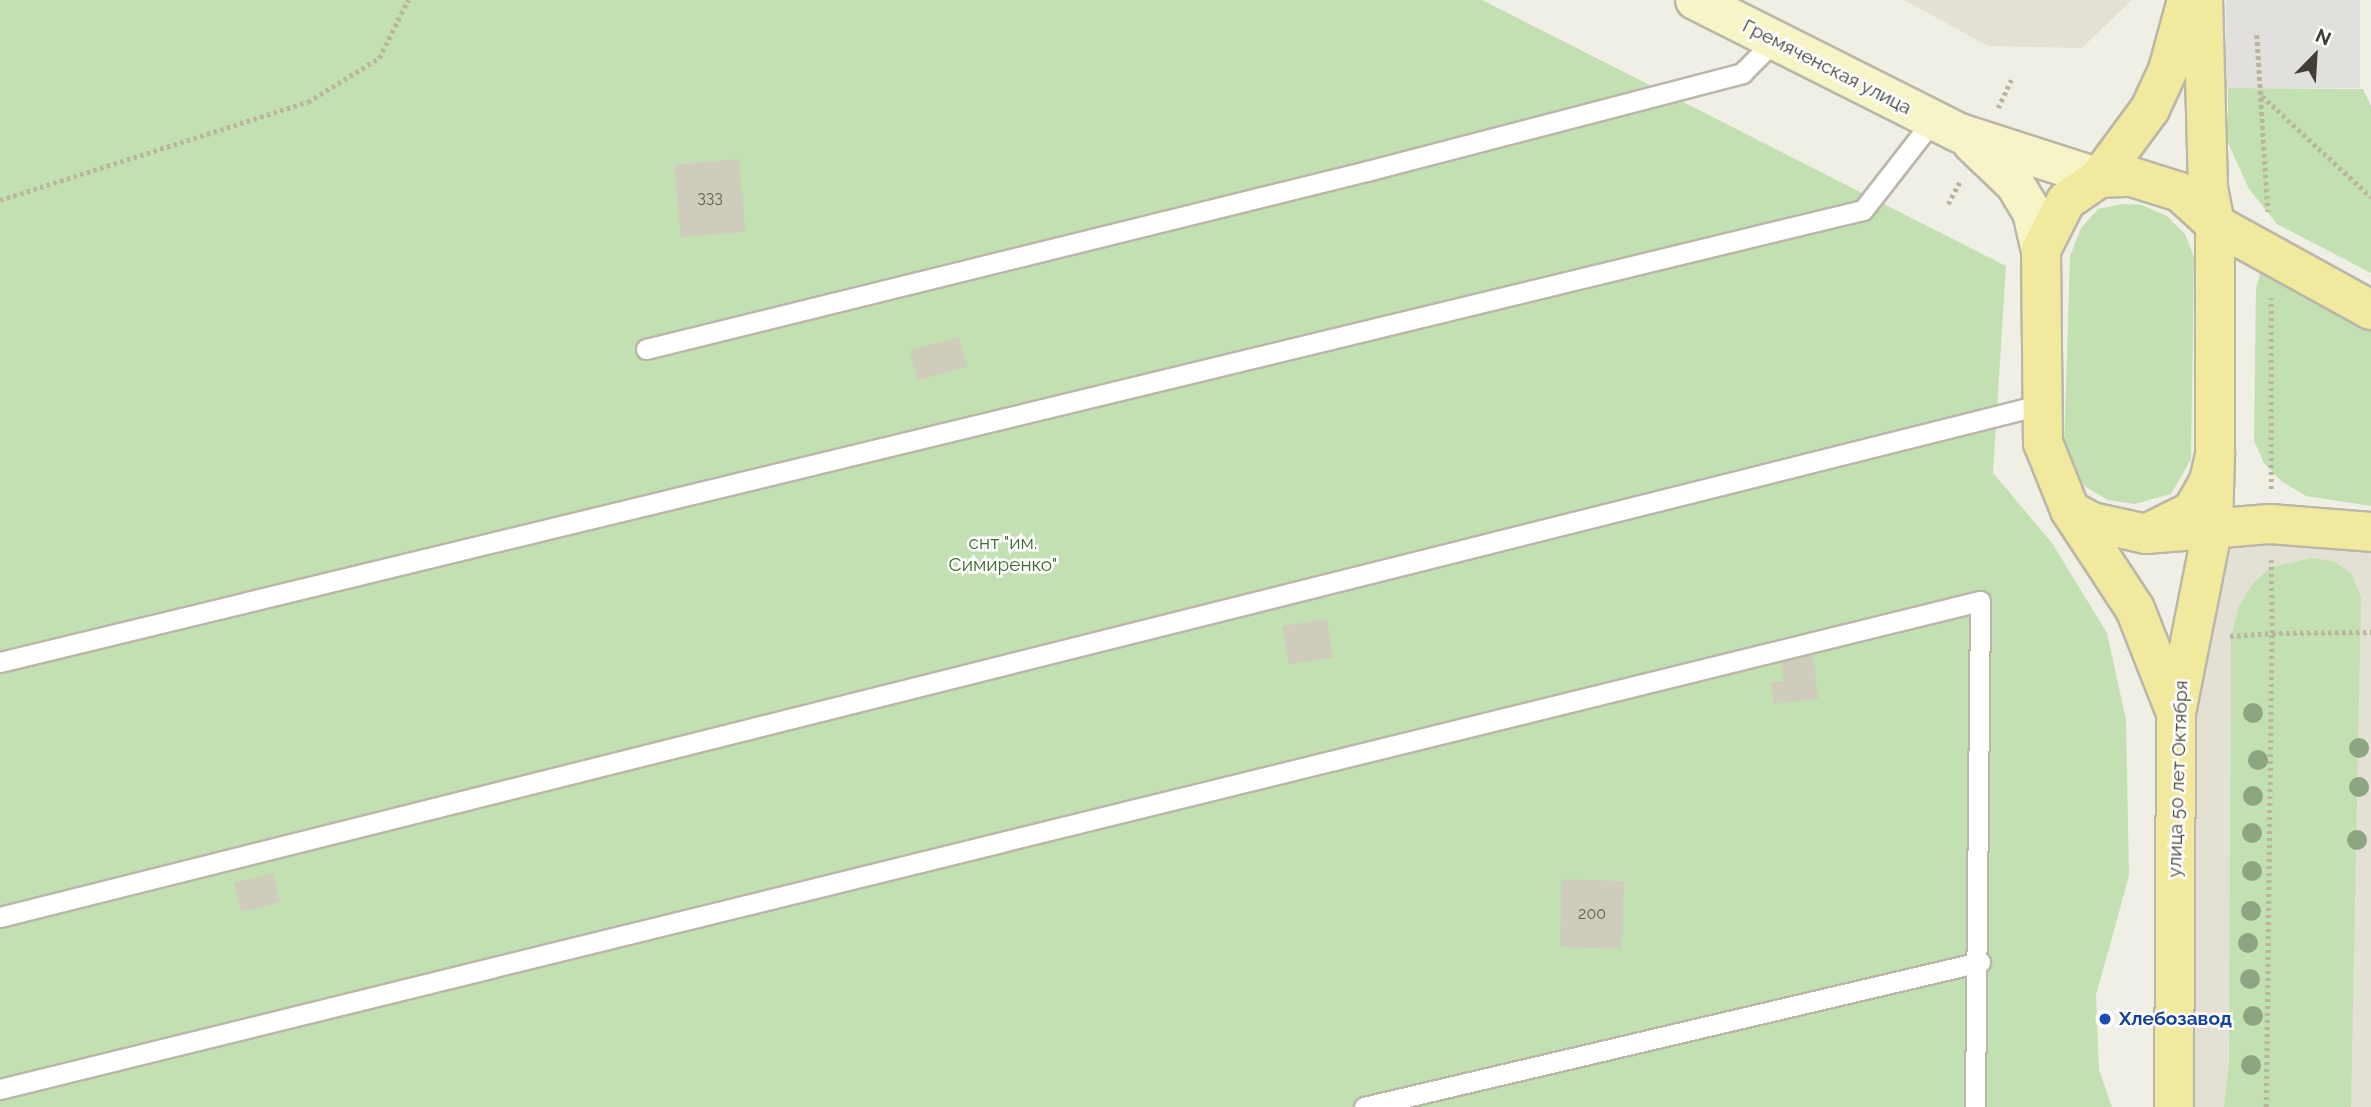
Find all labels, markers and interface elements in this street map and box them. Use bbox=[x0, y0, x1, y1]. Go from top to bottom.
street label: Гремяченская улица bbox=[1739, 14, 1915, 120]
north arrow bbox=[2280, 21, 2350, 91]
text: N bbox=[2312, 24, 2335, 50]
house number: 333 bbox=[697, 188, 723, 208]
park label: снт "им. Симиренко" bbox=[949, 532, 1057, 576]
street label: улица 50 лет Октября bbox=[2163, 680, 2193, 878]
house number: 200 bbox=[1578, 904, 1606, 924]
place label: Хлебозавод bbox=[2119, 1008, 2232, 1030]
marker: Хлебозавод bbox=[2097, 1011, 2113, 1027]

